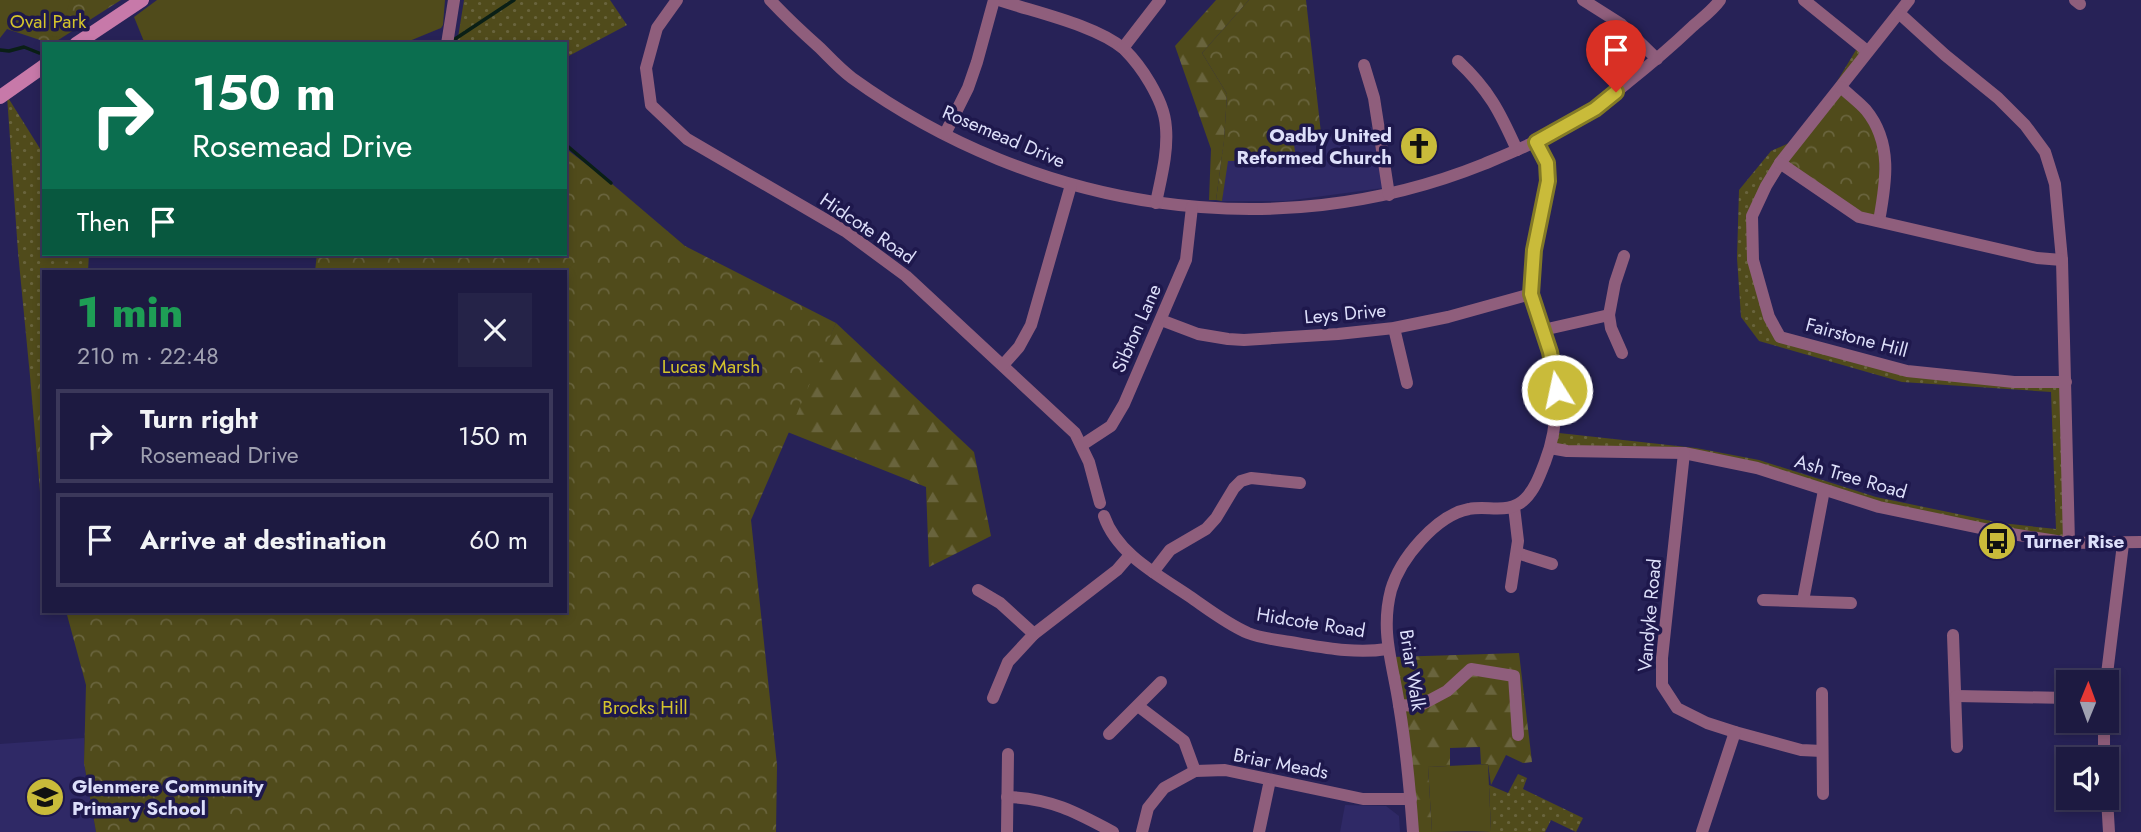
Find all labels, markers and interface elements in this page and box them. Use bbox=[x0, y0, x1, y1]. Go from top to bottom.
park label: Oval Park bbox=[10, 8, 87, 35]
pin bbox=[1586, 20, 1646, 92]
icon: arrive bbox=[1597, 31, 1635, 69]
text: 150 m bbox=[192, 58, 336, 128]
icon: right bbox=[77, 70, 168, 161]
street label: Rosemead Drive bbox=[938, 98, 1070, 175]
place label: Oadby United Reformed Church bbox=[1237, 122, 1392, 171]
text: Rosemead Drive bbox=[192, 123, 413, 169]
church icon: Oadby United Reformed Church bbox=[1398, 125, 1440, 167]
street label: Hidcote Road bbox=[815, 187, 921, 270]
text: Then bbox=[77, 203, 130, 241]
icon: arrive bbox=[144, 203, 182, 241]
street label: Sibton Lane bbox=[1105, 279, 1168, 377]
text: 1 min bbox=[77, 282, 183, 343]
button: close bbox=[458, 293, 532, 367]
street label: Leys Drive bbox=[1303, 296, 1387, 331]
street label: Fairstone Hill bbox=[1803, 311, 1911, 364]
text: 210 m · 22:48 bbox=[77, 339, 219, 373]
park label: Lucas Marsh bbox=[662, 353, 760, 380]
position arrow bbox=[1520, 353, 1594, 427]
text: Turn right bbox=[140, 400, 258, 438]
icon: right bbox=[81, 417, 119, 455]
text: 150 m bbox=[458, 417, 528, 455]
text: Rosemead Drive bbox=[140, 438, 299, 472]
street label: Ash Tree Road bbox=[1792, 448, 1910, 505]
bus stop icon: Turner Rise bbox=[1976, 520, 2018, 562]
icon: arrive bbox=[81, 521, 119, 559]
text: Arrive at destination bbox=[140, 521, 387, 559]
text: 60 m bbox=[469, 521, 528, 559]
place label: Turner Rise bbox=[2024, 528, 2124, 555]
street label: Vandyke Road bbox=[1631, 557, 1668, 673]
street label: Hidcote Road bbox=[1255, 601, 1367, 644]
street label: Briar Walk bbox=[1393, 627, 1432, 713]
north arrow bbox=[2056, 670, 2119, 733]
map controls bbox=[2056, 670, 2119, 810]
park label: Brocks Hill bbox=[602, 694, 688, 721]
street label: Briar Meads bbox=[1231, 741, 1331, 786]
button: sound bbox=[2056, 747, 2119, 810]
place label: Glenmere Community Primary School bbox=[72, 773, 265, 822]
school or university icon: Glenmere Community Primary School bbox=[24, 776, 66, 818]

